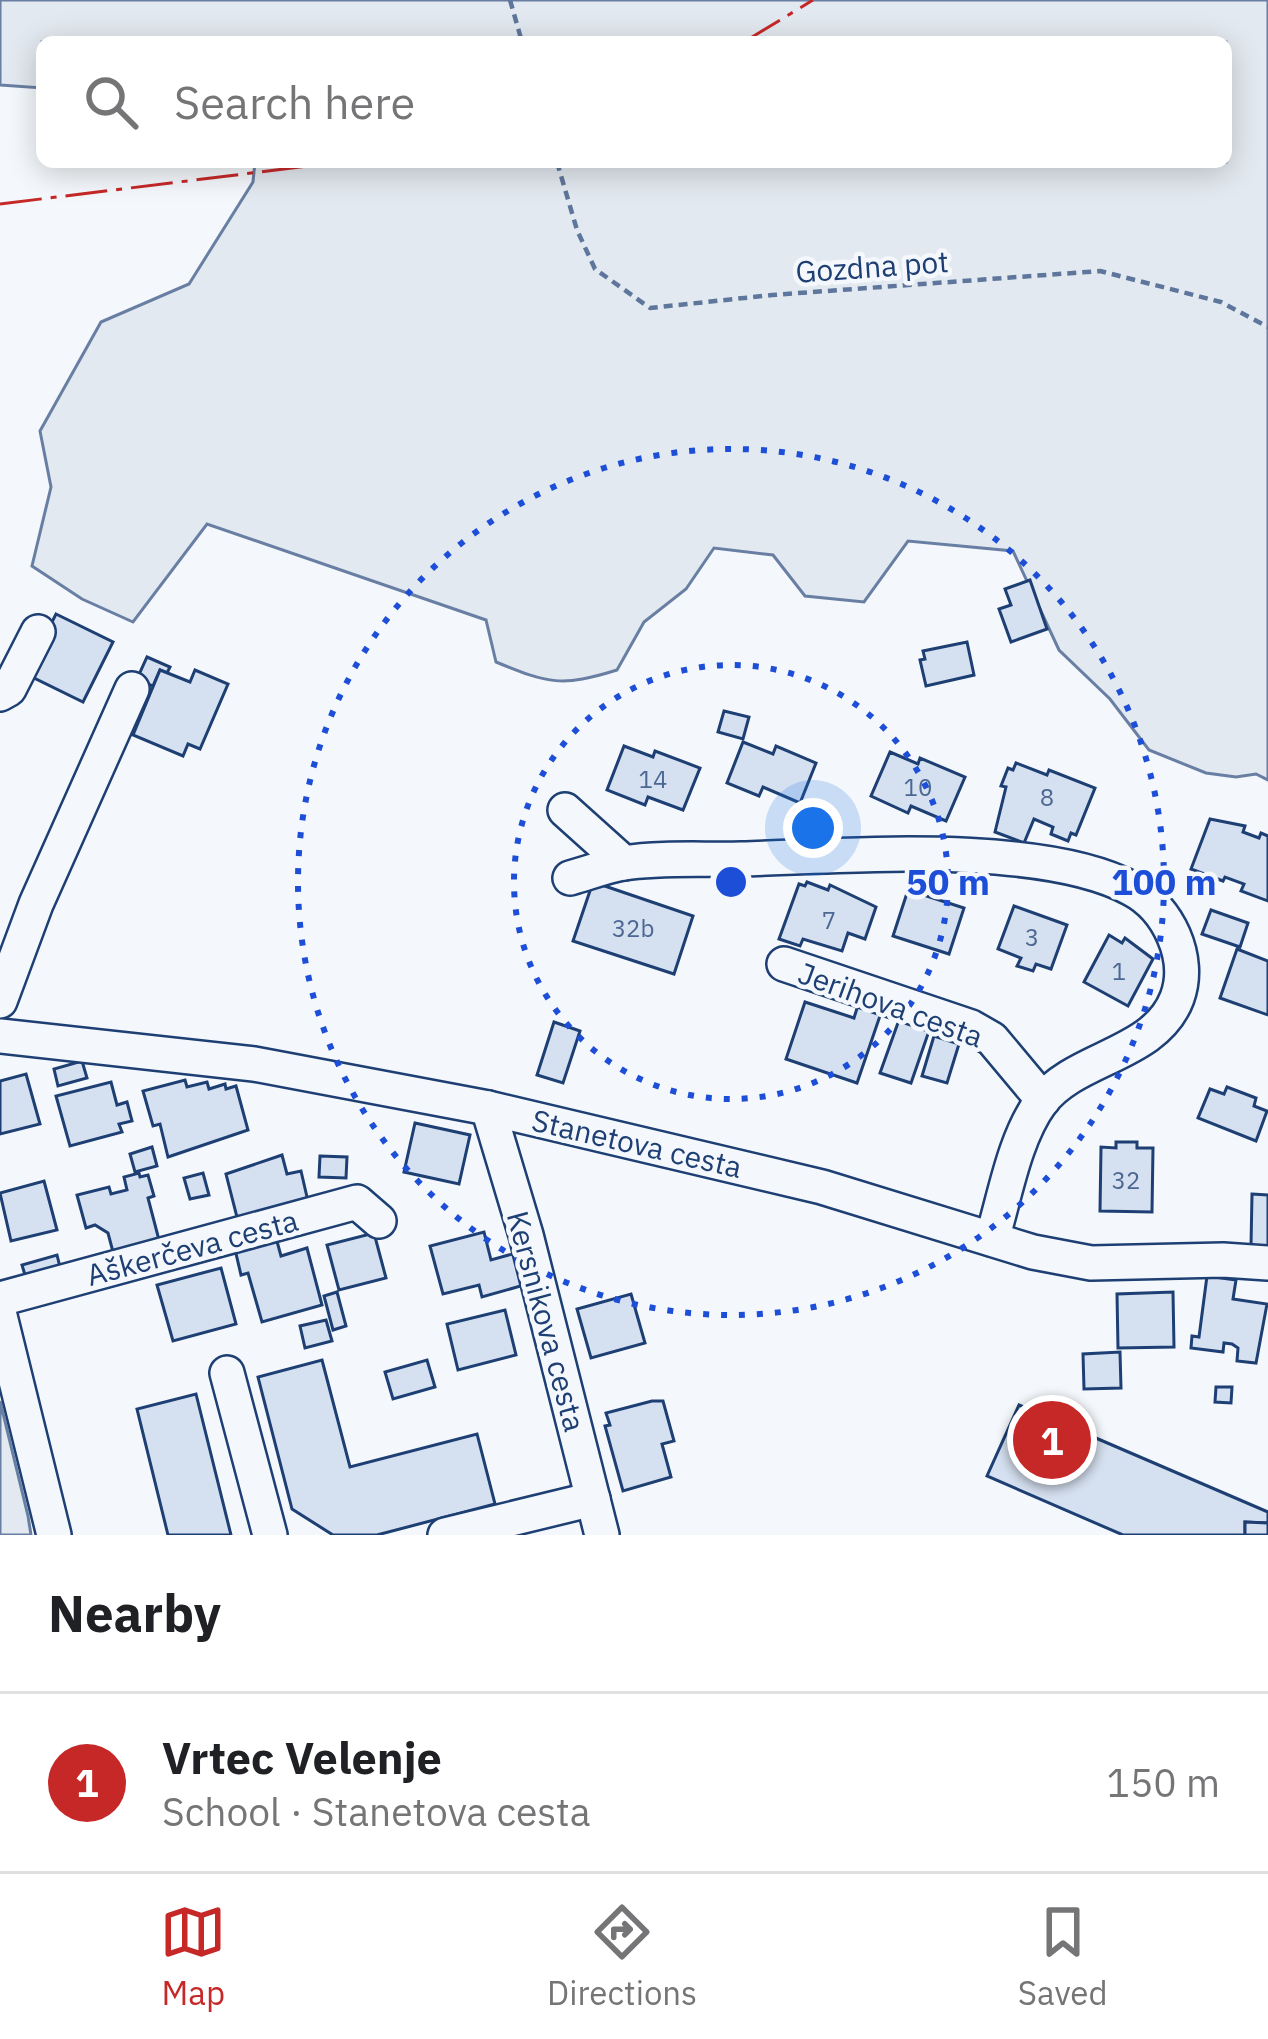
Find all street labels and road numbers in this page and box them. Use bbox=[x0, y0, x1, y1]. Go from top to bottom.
street label: Gozdna pot bbox=[794, 241, 950, 291]
street label: Jerihova cesta bbox=[793, 953, 989, 1055]
street label: Stanetova cesta bbox=[528, 1100, 746, 1186]
street label: Aškerčeva cesta bbox=[82, 1200, 302, 1294]
street label: Kersnikova cesta bbox=[499, 1206, 595, 1436]

